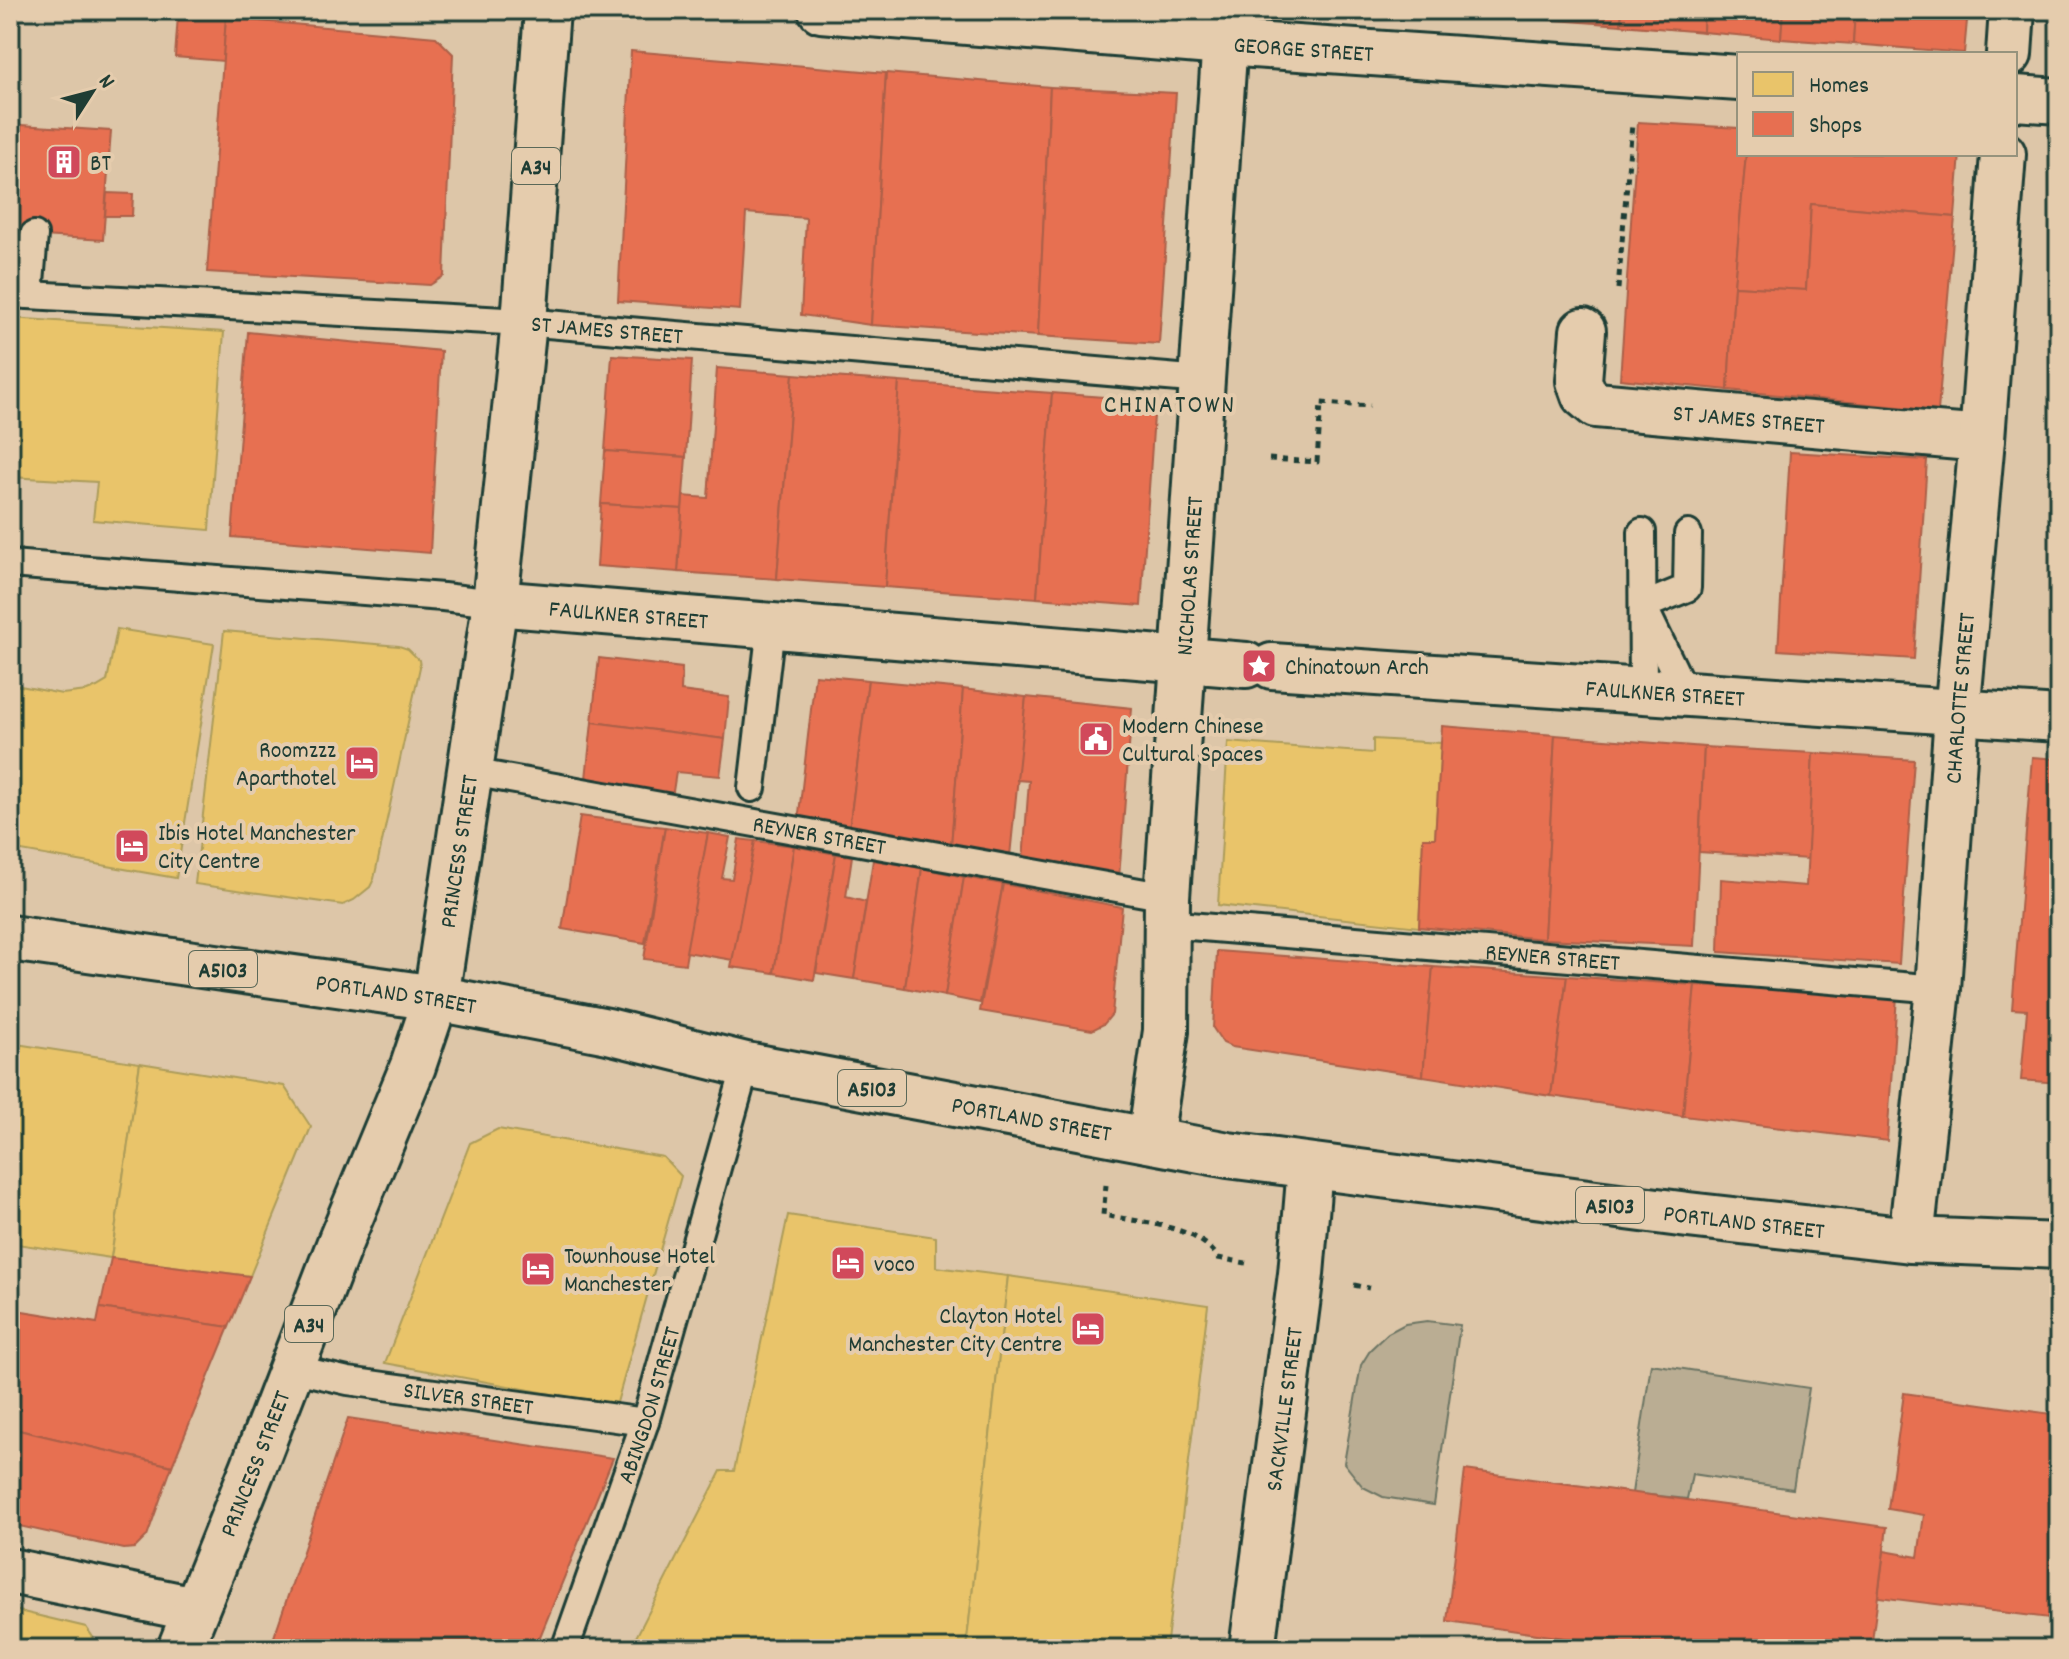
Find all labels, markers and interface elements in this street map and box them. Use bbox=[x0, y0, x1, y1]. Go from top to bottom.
street label: GEORGE STREET bbox=[1232, 30, 1375, 73]
north arrow bbox=[52, 52, 132, 132]
legend bbox=[1737, 52, 2017, 156]
text: N bbox=[90, 69, 121, 96]
text: Homes bbox=[1809, 70, 1869, 104]
text: Shops bbox=[1809, 110, 1862, 144]
building icon: BT bbox=[45, 143, 83, 181]
place label: BT bbox=[90, 148, 111, 182]
road number: A34 bbox=[512, 148, 560, 184]
street label: ST JAMES STREET bbox=[530, 309, 684, 356]
district label: CHINATOWN bbox=[1104, 388, 1236, 425]
street label: ST JAMES STREET bbox=[1671, 398, 1826, 445]
street label: NICHOLAS STREET bbox=[1169, 495, 1214, 657]
street label: FAULKNER STREET bbox=[547, 594, 710, 641]
street label: CHARLOTTE STREET bbox=[1938, 611, 1986, 785]
place icon: Chinatown Arch bbox=[1240, 647, 1278, 685]
place label: Chinatown Arch bbox=[1285, 652, 1429, 686]
street label: FAULKNER STREET bbox=[1584, 673, 1746, 718]
place label: Modern Chinese Cultural Spaces bbox=[1122, 711, 1264, 773]
public building icon: Modern Chinese Cultural Spaces bbox=[1077, 720, 1115, 758]
place label: Roomzzz Aparthotel bbox=[236, 735, 336, 797]
hotel icon: Roomzzz Aparthotel bbox=[343, 744, 381, 782]
street label: PRINCESS STREET bbox=[433, 772, 489, 931]
street label: REYNER STREET bbox=[750, 809, 889, 866]
place label: Ibis Hotel Manchester City Centre bbox=[158, 818, 356, 880]
hotel icon: Ibis Hotel Manchester City Centre bbox=[113, 827, 151, 865]
street label: REYNER STREET bbox=[1484, 937, 1621, 982]
road number: A5103 bbox=[189, 951, 257, 987]
street label: PORTLAND STREET bbox=[313, 967, 479, 1025]
road number: A5103 bbox=[838, 1070, 906, 1106]
street label: PORTLAND STREET bbox=[948, 1090, 1114, 1153]
road number: A5103 bbox=[1576, 1187, 1644, 1223]
street label: PORTLAND STREET bbox=[1661, 1198, 1826, 1250]
place label: Townhouse Hotel Manchester bbox=[564, 1241, 715, 1303]
hotel icon: voco bbox=[829, 1244, 867, 1282]
place label: voco bbox=[874, 1249, 915, 1283]
hotel icon: Townhouse Hotel Manchester bbox=[519, 1250, 557, 1288]
place label: Clayton Hotel Manchester City Centre bbox=[848, 1301, 1062, 1363]
road number: A34 bbox=[285, 1306, 333, 1342]
hotel icon: Clayton Hotel Manchester City Centre bbox=[1069, 1310, 1107, 1348]
street label: ABINGDON STREET bbox=[610, 1323, 691, 1489]
street label: SACKVILLE STREET bbox=[1259, 1325, 1314, 1493]
street label: SILVER STREET bbox=[401, 1375, 536, 1426]
street label: PRINCESS STREET bbox=[213, 1386, 301, 1543]

